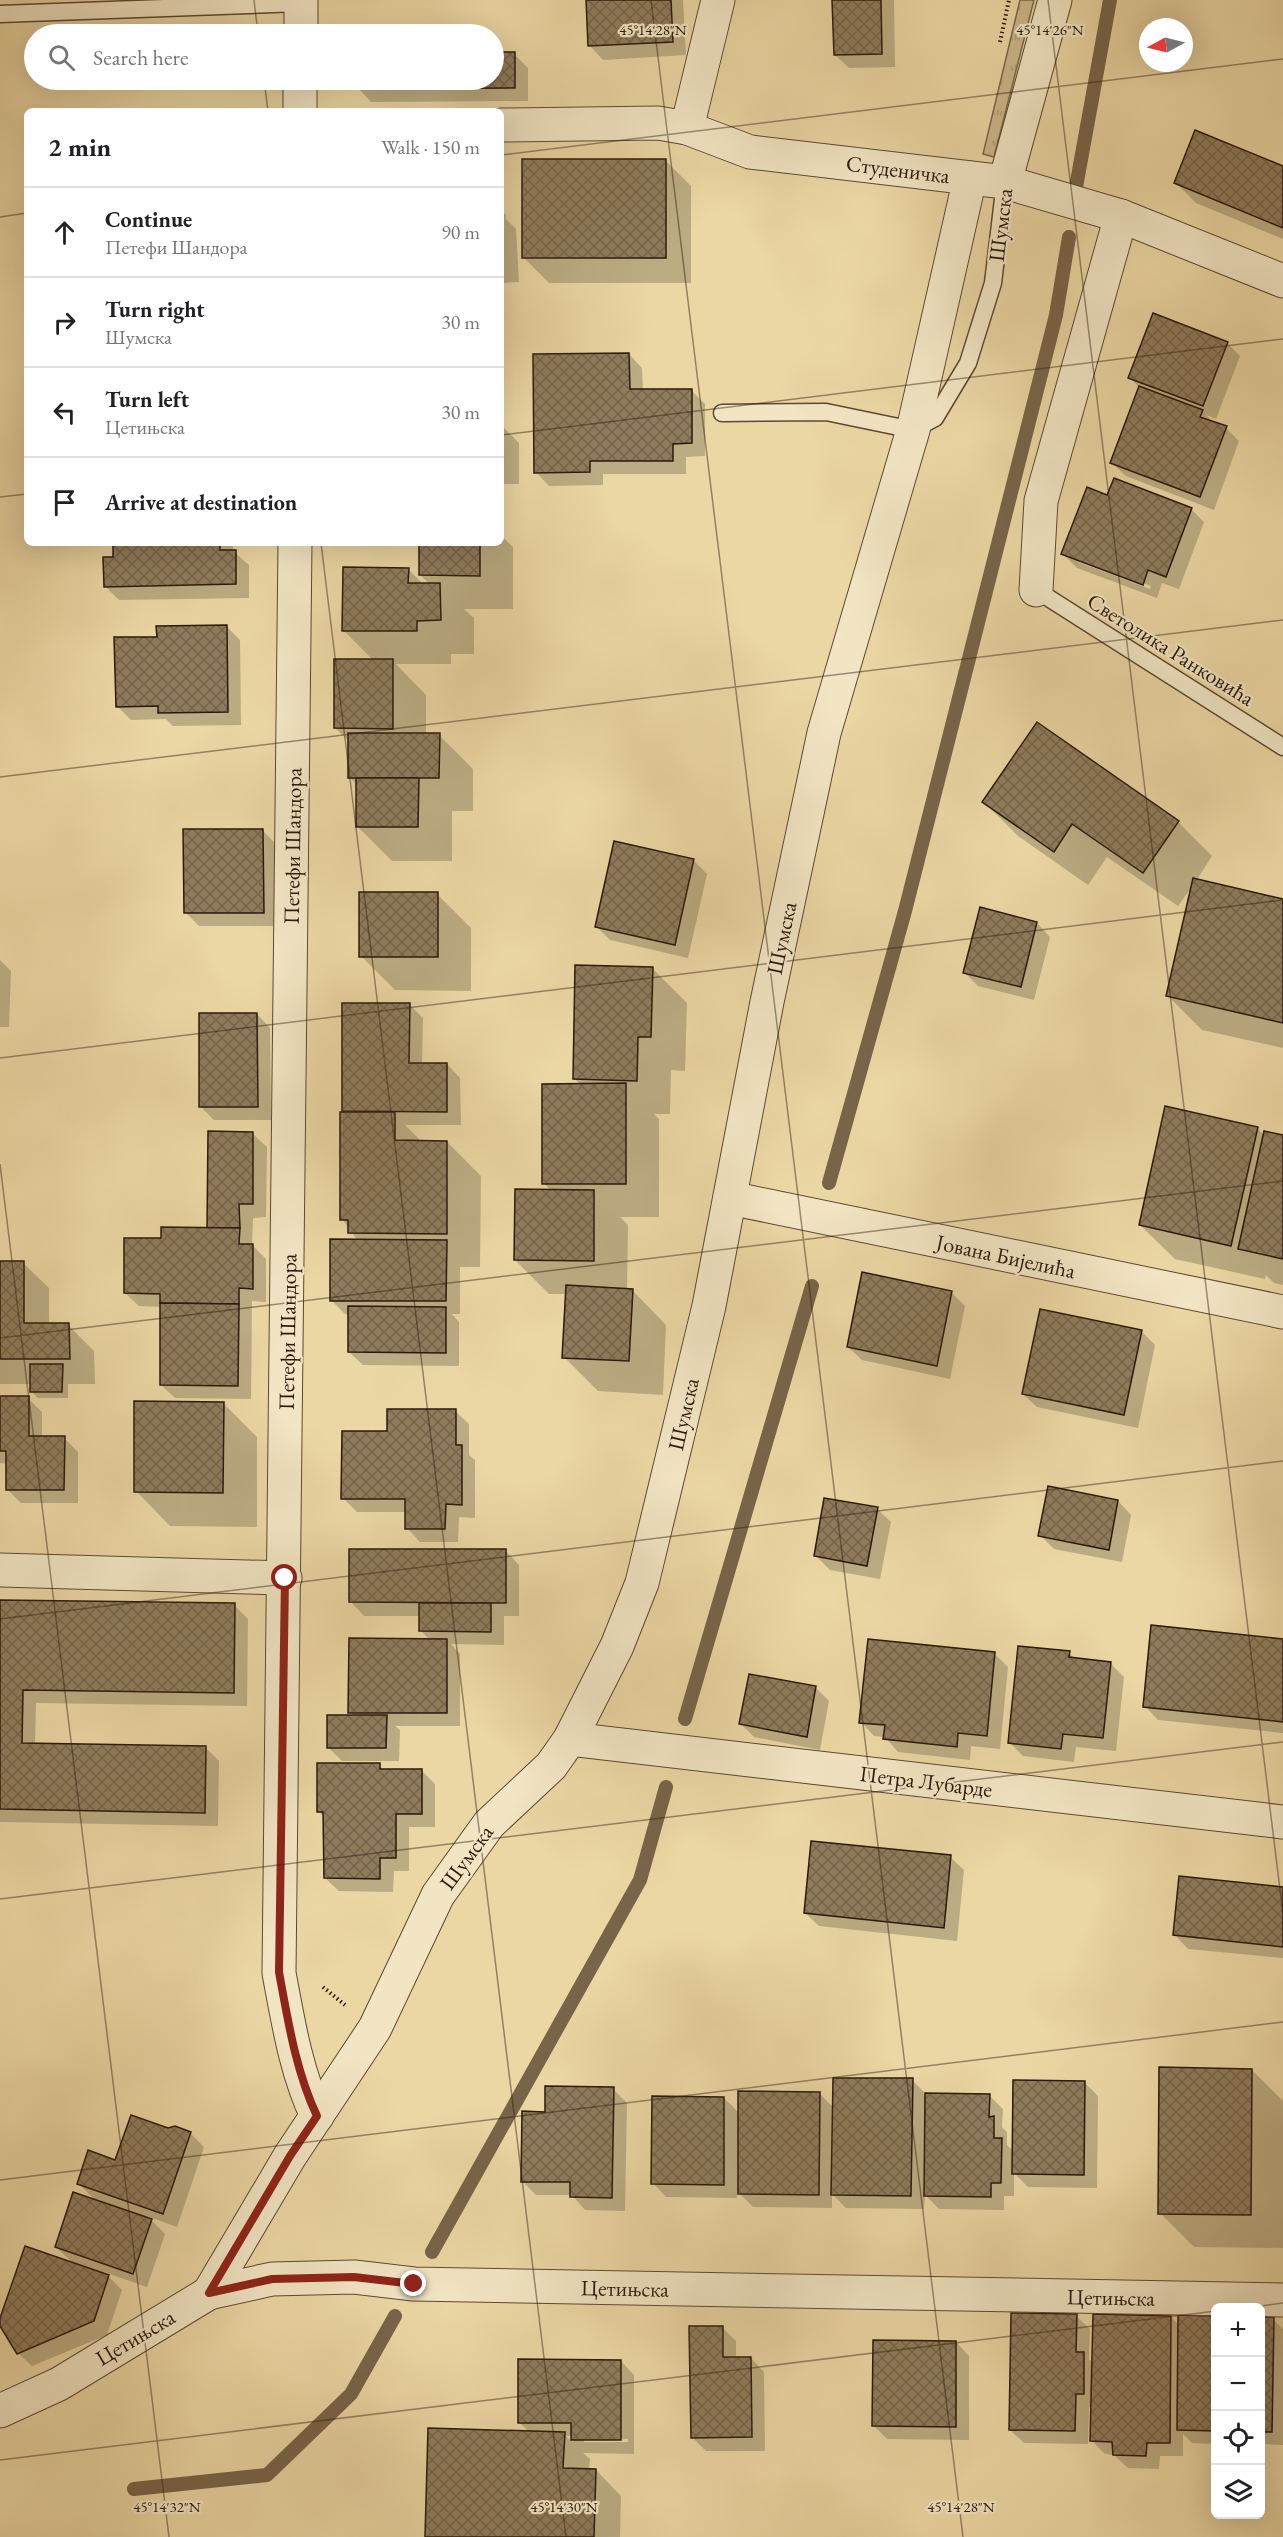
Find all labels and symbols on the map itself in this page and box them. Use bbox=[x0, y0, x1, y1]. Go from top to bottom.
north arrow bbox=[1139, 18, 1193, 72]
text: 45°14'28"N bbox=[619, 20, 687, 39]
text: 45°14'26"N bbox=[1016, 20, 1084, 39]
street label: Студеничка bbox=[844, 149, 952, 190]
street label: Шумска bbox=[982, 186, 1019, 263]
street label: Светолика Ранковића bbox=[1082, 586, 1260, 713]
street label: Петефи Шандора bbox=[277, 767, 308, 925]
street label: Шумска bbox=[760, 899, 803, 977]
street label: Јована Бијелића bbox=[932, 1227, 1078, 1285]
street label: Петефи Шандора bbox=[272, 1253, 303, 1411]
street label: Шумска bbox=[661, 1375, 706, 1453]
route start bbox=[271, 1564, 297, 1590]
street label: Петра Лубарде bbox=[858, 1759, 994, 1804]
street label: Шумска bbox=[433, 1819, 500, 1896]
route end bbox=[400, 2270, 426, 2296]
street label: Цетињска bbox=[581, 2273, 669, 2304]
street label: Цетињска bbox=[1067, 2282, 1155, 2313]
street label: Цетињска bbox=[90, 2302, 181, 2373]
text: 45°14'32"N bbox=[133, 2497, 201, 2516]
text: 45°14'30"N bbox=[530, 2497, 598, 2516]
text: 45°14'28"N bbox=[927, 2497, 995, 2516]

